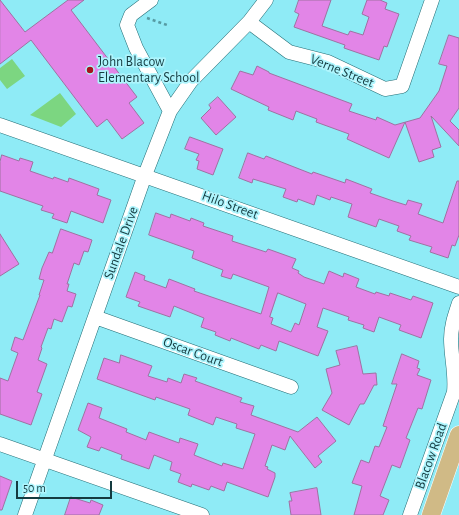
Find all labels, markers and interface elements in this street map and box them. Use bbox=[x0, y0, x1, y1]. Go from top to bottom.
street label: Verne Street bbox=[308, 51, 376, 91]
place label: John Blacow Elementary School bbox=[98, 54, 199, 86]
marker: John Blacow Elementary School bbox=[85, 65, 95, 75]
street label: Hilo Street bbox=[200, 187, 260, 223]
street label: Sundale Drive bbox=[100, 204, 142, 282]
street label: Oscar Court bbox=[161, 333, 225, 371]
street label: Blacow Road bbox=[411, 421, 451, 491]
scale bar bbox=[18, 473, 114, 499]
text: 50 m bbox=[23, 482, 46, 494]

